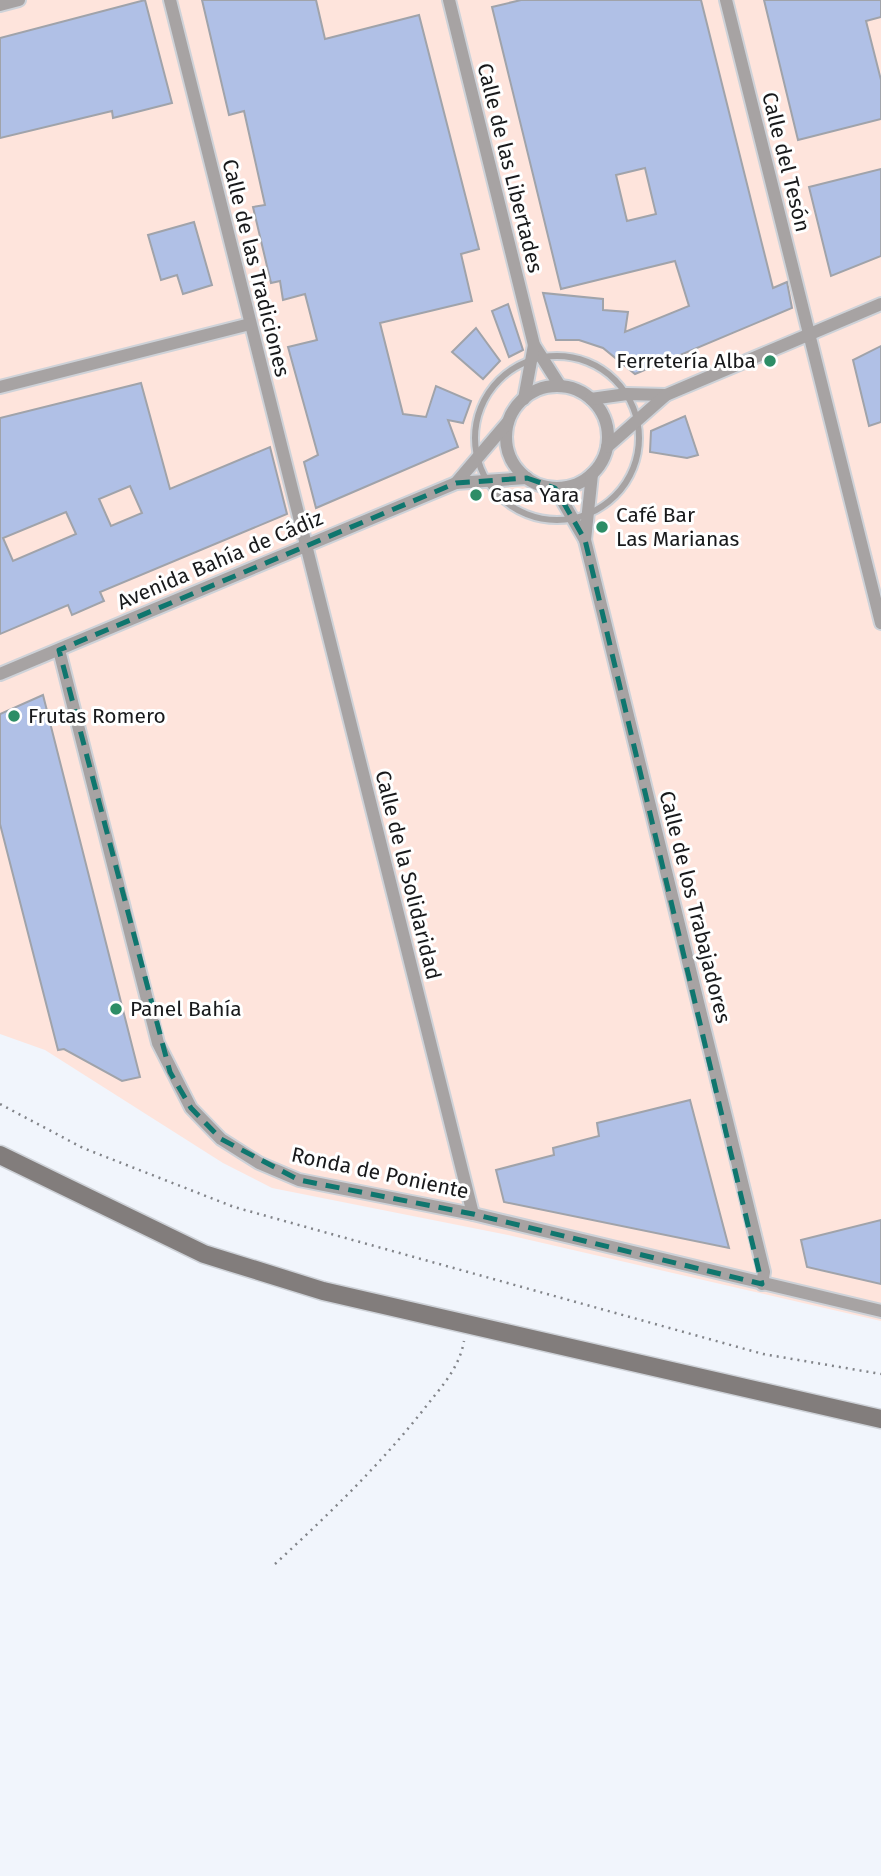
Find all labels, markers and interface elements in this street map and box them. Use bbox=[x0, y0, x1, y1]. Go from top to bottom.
street label: Calle de las Libertades bbox=[471, 60, 549, 276]
street label: Calle del Tesón bbox=[756, 89, 816, 235]
street label: Calle de las Tradiciones bbox=[216, 156, 296, 380]
place label: Ferretería Alba bbox=[616, 348, 756, 374]
marker: Ferretería Alba bbox=[762, 353, 778, 369]
place label: Casa Yara bbox=[490, 482, 579, 508]
marker: Casa Yara bbox=[468, 487, 484, 503]
place label: Café Bar Las Marianas bbox=[616, 502, 740, 552]
street label: Avenida Bahía de Cádiz bbox=[113, 505, 327, 615]
marker: Café Bar Las Marianas bbox=[594, 519, 610, 535]
place label: Frutas Romero bbox=[28, 703, 166, 729]
marker: Frutas Romero bbox=[6, 708, 22, 724]
street label: Calle de la Solidaridad bbox=[369, 768, 447, 982]
street label: Calle de los Trabajadores bbox=[654, 788, 737, 1026]
place label: Panel Bahía bbox=[130, 996, 242, 1022]
marker: Panel Bahía bbox=[108, 1001, 124, 1017]
street label: Ronda de Poniente bbox=[289, 1142, 471, 1204]

